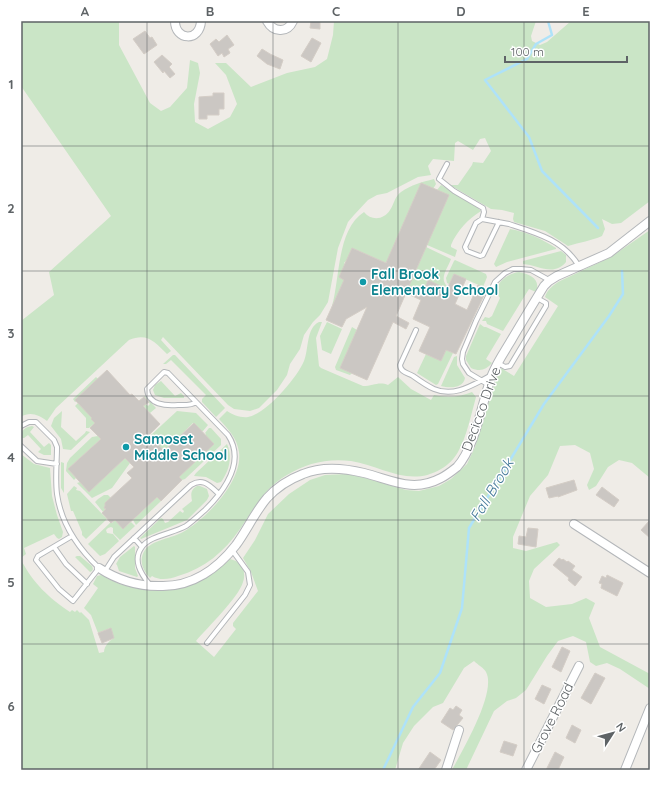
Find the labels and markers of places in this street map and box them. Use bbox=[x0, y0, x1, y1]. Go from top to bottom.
place label: Fall Brook Elementary School bbox=[371, 265, 498, 299]
marker: Fall Brook Elementary School bbox=[358, 277, 368, 287]
place label: Samoset Middle School bbox=[134, 430, 227, 464]
marker: Samoset Middle School bbox=[121, 442, 131, 452]

